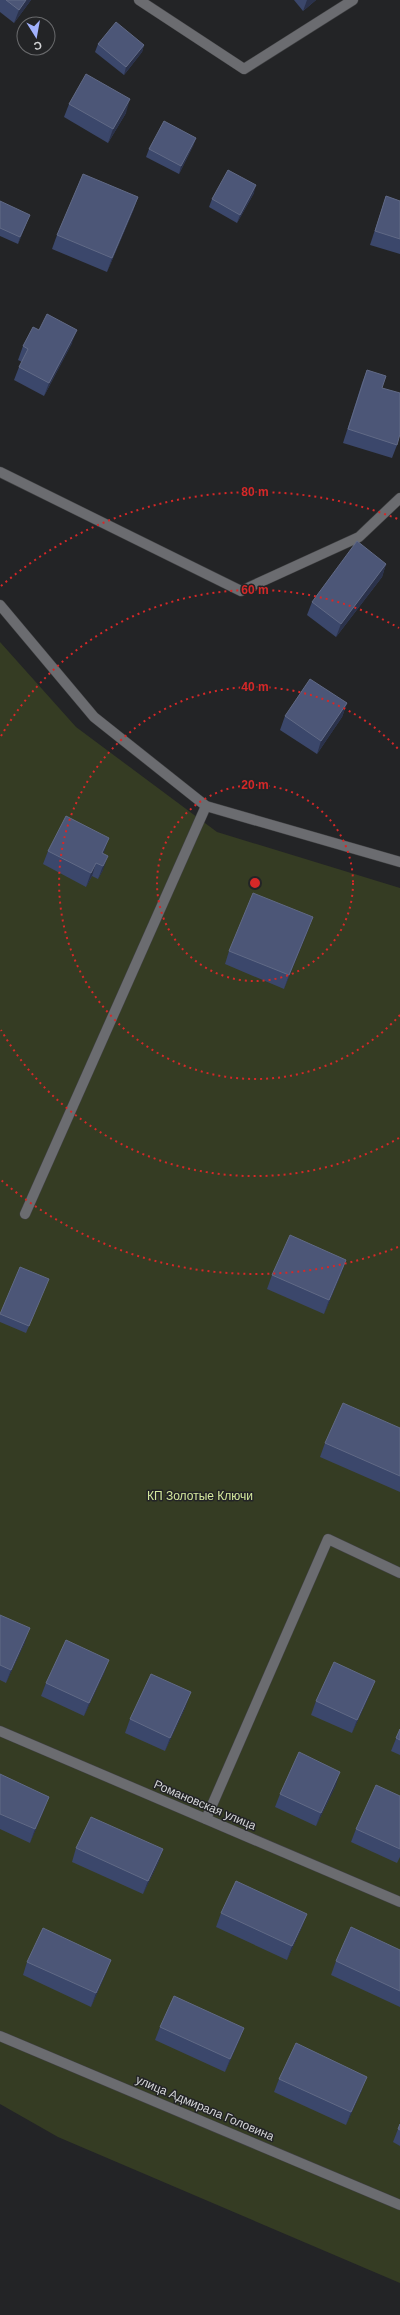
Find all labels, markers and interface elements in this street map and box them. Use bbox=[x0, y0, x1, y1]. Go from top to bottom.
north arrow bbox=[16, 16, 56, 56]
text: С bbox=[33, 39, 43, 52]
text: 80 m bbox=[241, 485, 269, 499]
text: 60 m bbox=[241, 583, 269, 597]
text: 40 m bbox=[241, 680, 269, 694]
text: 20 m bbox=[241, 778, 269, 792]
centre of rings bbox=[248, 876, 262, 890]
park label: КП Золотые Ключи bbox=[147, 1489, 253, 1503]
street label: Романовская улица bbox=[152, 1777, 258, 1833]
street label: улица Адмирала Головина bbox=[134, 2072, 277, 2144]

